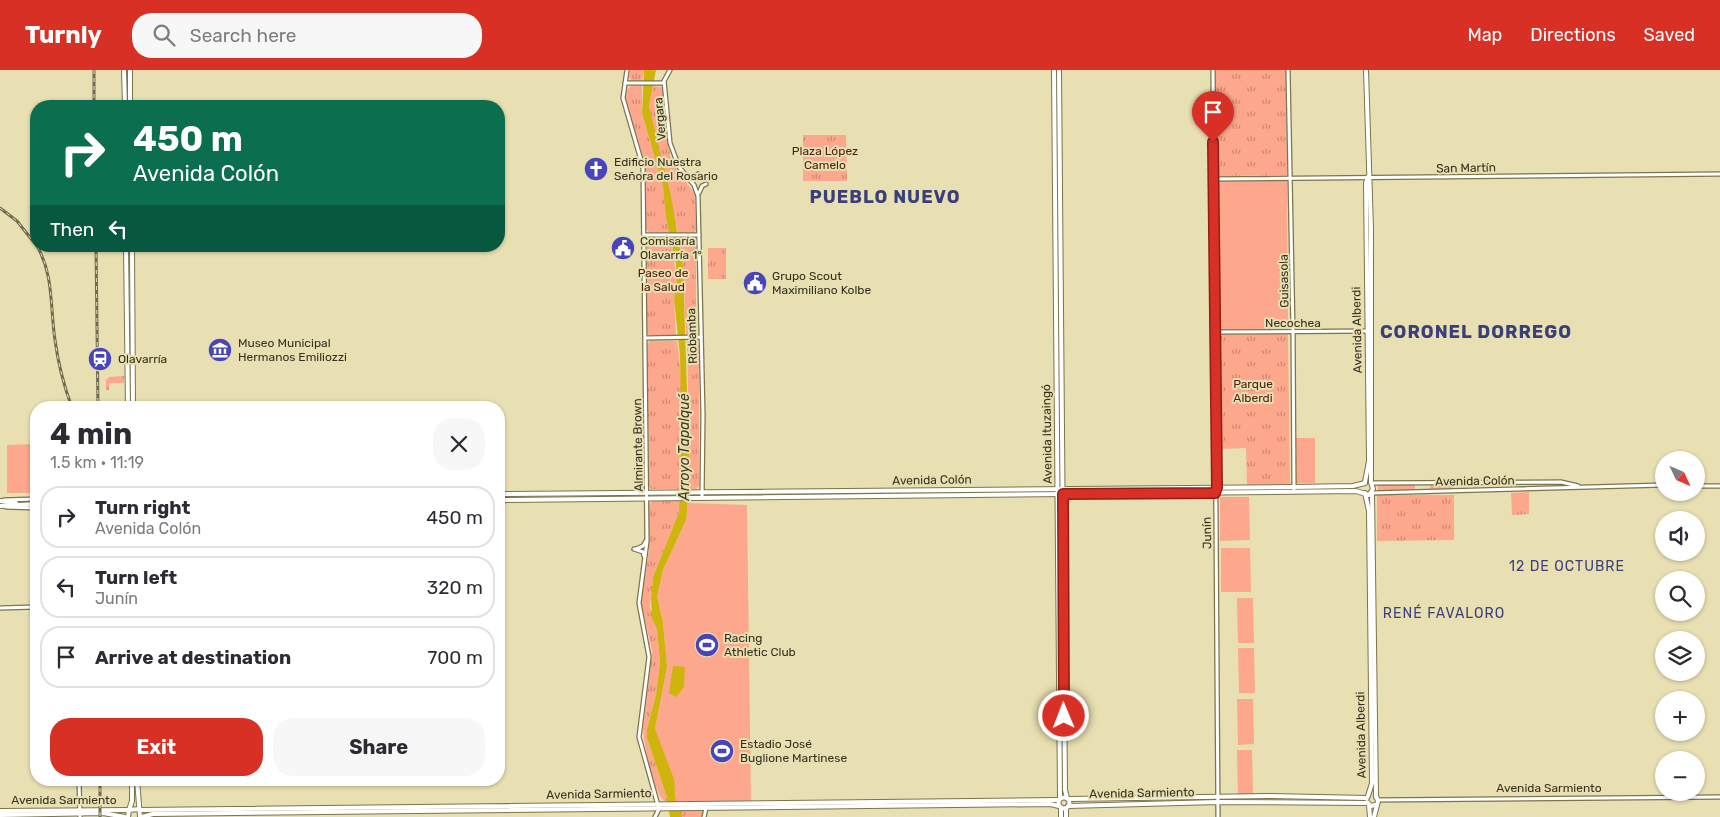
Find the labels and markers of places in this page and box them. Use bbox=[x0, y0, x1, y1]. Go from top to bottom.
pin bbox=[1192, 91, 1234, 142]
place label: Edificio Nuestra Señora del Rosario bbox=[614, 155, 718, 183]
church icon: Edificio Nuestra Señora del Rosario bbox=[583, 156, 609, 182]
place label: Comisaría Olavarría 1° bbox=[640, 234, 702, 262]
public building icon: Comisaría Olavarría 1° bbox=[610, 235, 636, 261]
place label: Grupo Scout Maximiliano Kolbe bbox=[772, 269, 871, 297]
public building icon: Grupo Scout Maximiliano Kolbe bbox=[742, 270, 768, 296]
place label: Museo Municipal Hermanos Emiliozzi bbox=[238, 336, 347, 364]
museum icon: Museo Municipal Hermanos Emiliozzi bbox=[207, 337, 233, 363]
station icon: Olavarría bbox=[87, 346, 113, 372]
place label: Olavarría bbox=[118, 352, 167, 366]
place label: Racing Athletic Club bbox=[724, 631, 796, 659]
sports icon: Racing Athletic Club bbox=[694, 632, 720, 658]
place label: Estadio José Buglione Martinese bbox=[740, 737, 847, 765]
sports icon: Estadio José Buglione Martinese bbox=[709, 738, 735, 764]

